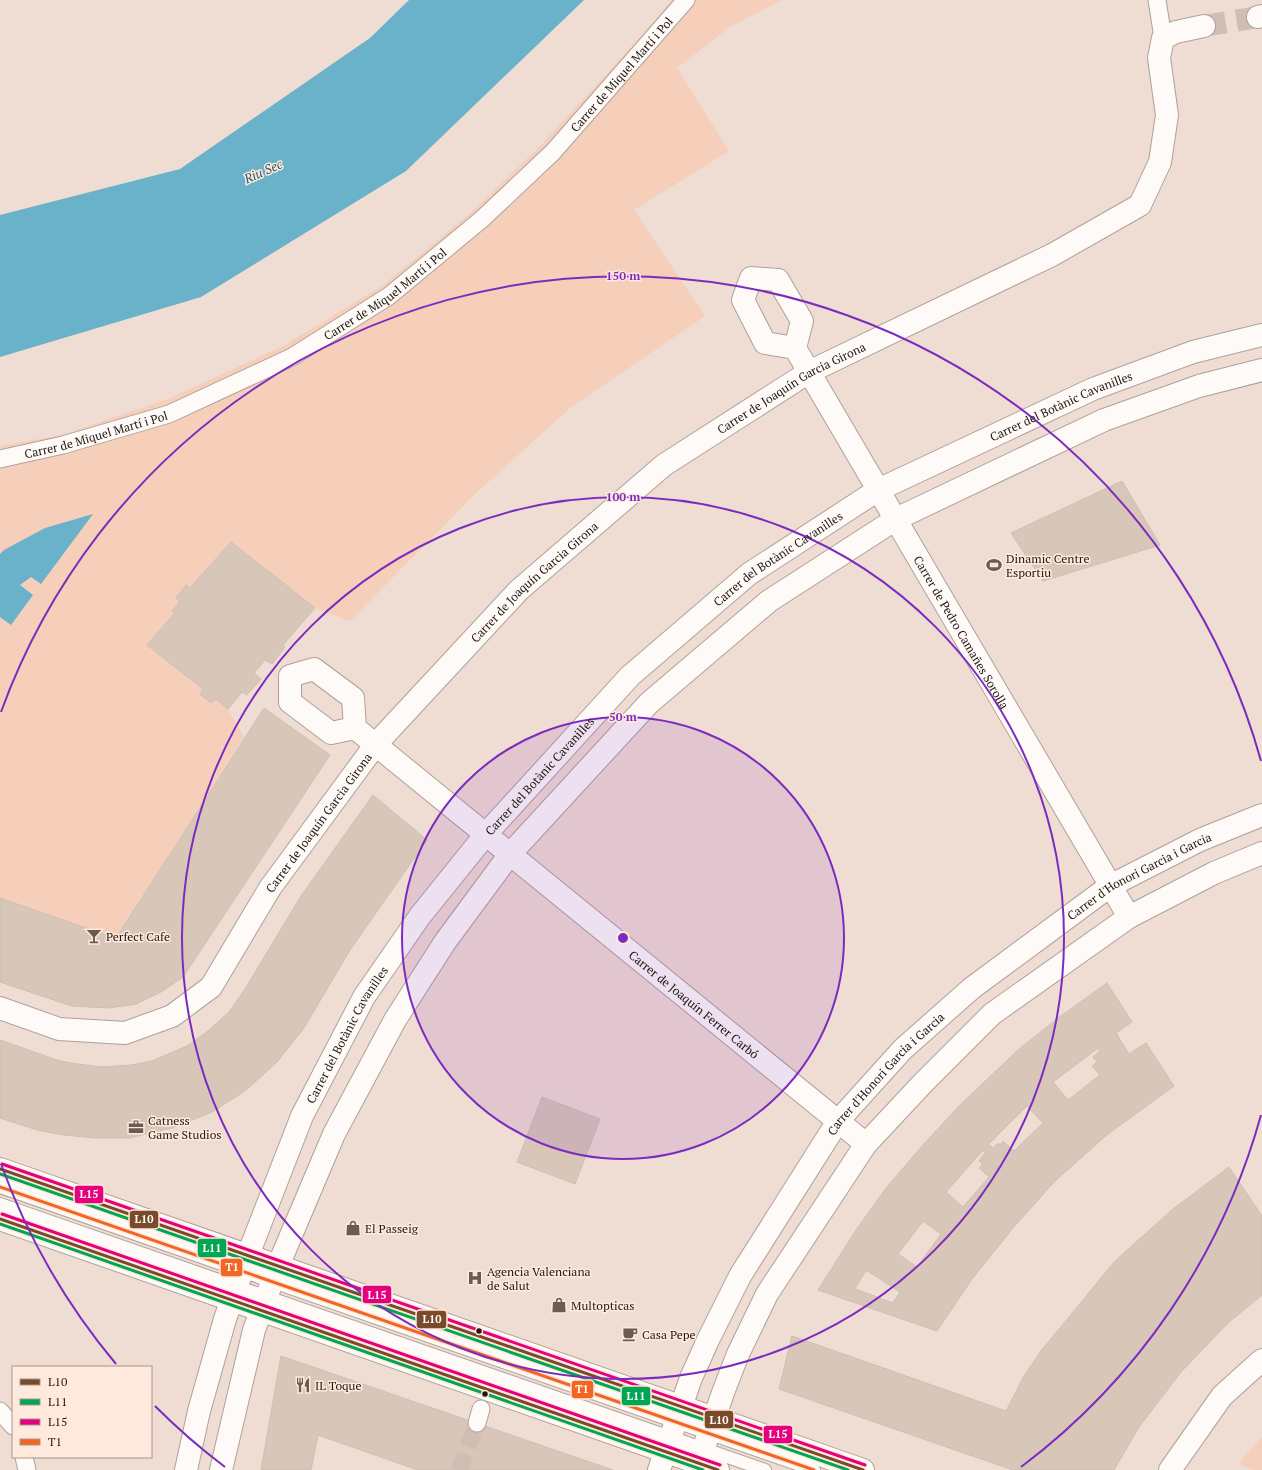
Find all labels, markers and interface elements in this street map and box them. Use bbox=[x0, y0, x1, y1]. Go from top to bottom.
street label: Carrer de Miquel Martí i Pol bbox=[567, 13, 676, 135]
water label: Riu Sec bbox=[240, 154, 285, 188]
street label: Carrer de Miquel Martí i Pol bbox=[321, 244, 449, 343]
text: 150 m bbox=[606, 268, 640, 283]
street label: Carrer de Joaquín Garcia Girona bbox=[714, 339, 868, 437]
street label: Carrer del Botànic Cavanilles bbox=[987, 368, 1134, 444]
street label: Carrer de Miquel Martí i Pol bbox=[23, 407, 170, 461]
text: 100 m bbox=[606, 489, 640, 504]
street label: Carrer del Botànic Cavanilles bbox=[710, 508, 845, 609]
street label: Carrer de Joaquín Garcia Girona bbox=[467, 518, 601, 645]
place label: Dinamic Centre Esportiu bbox=[1006, 551, 1089, 580]
street label: Carrer de Pedro Camañes Sorolla bbox=[911, 553, 1013, 711]
sports icon: Dinamic Centre Esportiu bbox=[985, 556, 1003, 574]
text: 50 m bbox=[609, 709, 637, 724]
street label: Carrer del Botànic Cavanilles bbox=[481, 713, 597, 838]
street label: Carrer de Joaquín Garcia Girona bbox=[262, 750, 375, 895]
street label: Carrer d'Honori Garcia i Garcia bbox=[1064, 829, 1213, 923]
bar icon: Perfect Cafe bbox=[85, 927, 103, 945]
place label: Perfect Cafe bbox=[106, 929, 170, 944]
centre of rings bbox=[616, 931, 630, 945]
street label: Carrer de Joaquín Ferrer Carbó bbox=[626, 947, 762, 1062]
street label: Carrer del Botànic Cavanilles bbox=[302, 963, 391, 1106]
street label: Carrer d'Honori Garcia i Garcia bbox=[824, 1009, 947, 1138]
place label: Catness Game Studios bbox=[148, 1113, 222, 1142]
office icon: Catness Game Studios bbox=[127, 1118, 145, 1136]
line badge: L15 bbox=[74, 1185, 104, 1204]
text: L15 bbox=[80, 1187, 98, 1201]
line badge: L10 bbox=[129, 1210, 159, 1229]
text: L10 bbox=[135, 1212, 153, 1226]
shop icon: El Passeig bbox=[344, 1219, 362, 1237]
place label: El Passeig bbox=[365, 1221, 419, 1236]
line badge: L11 bbox=[197, 1238, 227, 1258]
text: L11 bbox=[203, 1241, 221, 1255]
line badge: T1 bbox=[220, 1258, 243, 1277]
text: T1 bbox=[225, 1260, 239, 1274]
place label: Agencia Valenciana de Salut bbox=[487, 1264, 591, 1293]
hospital icon: Agencia Valenciana de Salut bbox=[466, 1269, 484, 1287]
line badge: L15 bbox=[362, 1285, 392, 1304]
text: L15 bbox=[368, 1288, 386, 1302]
shop icon: Multopticas bbox=[550, 1296, 568, 1314]
place label: Multopticas bbox=[571, 1298, 635, 1313]
line badge: L10 bbox=[416, 1310, 447, 1329]
text: L10 bbox=[423, 1312, 441, 1326]
cafe icon: Casa Pepe bbox=[621, 1325, 639, 1343]
unlabelled marker bbox=[474, 1326, 484, 1336]
place label: Casa Pepe bbox=[642, 1327, 696, 1342]
legend bbox=[12, 1366, 152, 1458]
text: L10 bbox=[48, 1374, 67, 1389]
restaurant icon: IL Toque bbox=[294, 1376, 312, 1394]
place label: IL Toque bbox=[315, 1378, 362, 1393]
line badge: T1 bbox=[571, 1380, 594, 1399]
text: T1 bbox=[575, 1382, 589, 1396]
line badge: L11 bbox=[621, 1386, 651, 1406]
unlabelled marker bbox=[480, 1389, 490, 1399]
text: L11 bbox=[627, 1389, 645, 1403]
text: L11 bbox=[48, 1394, 67, 1409]
line badge: L10 bbox=[704, 1410, 734, 1429]
text: L10 bbox=[710, 1413, 728, 1427]
text: L15 bbox=[48, 1414, 67, 1429]
line badge: L15 bbox=[763, 1425, 793, 1444]
text: L15 bbox=[769, 1427, 787, 1441]
text: T1 bbox=[48, 1434, 62, 1449]

